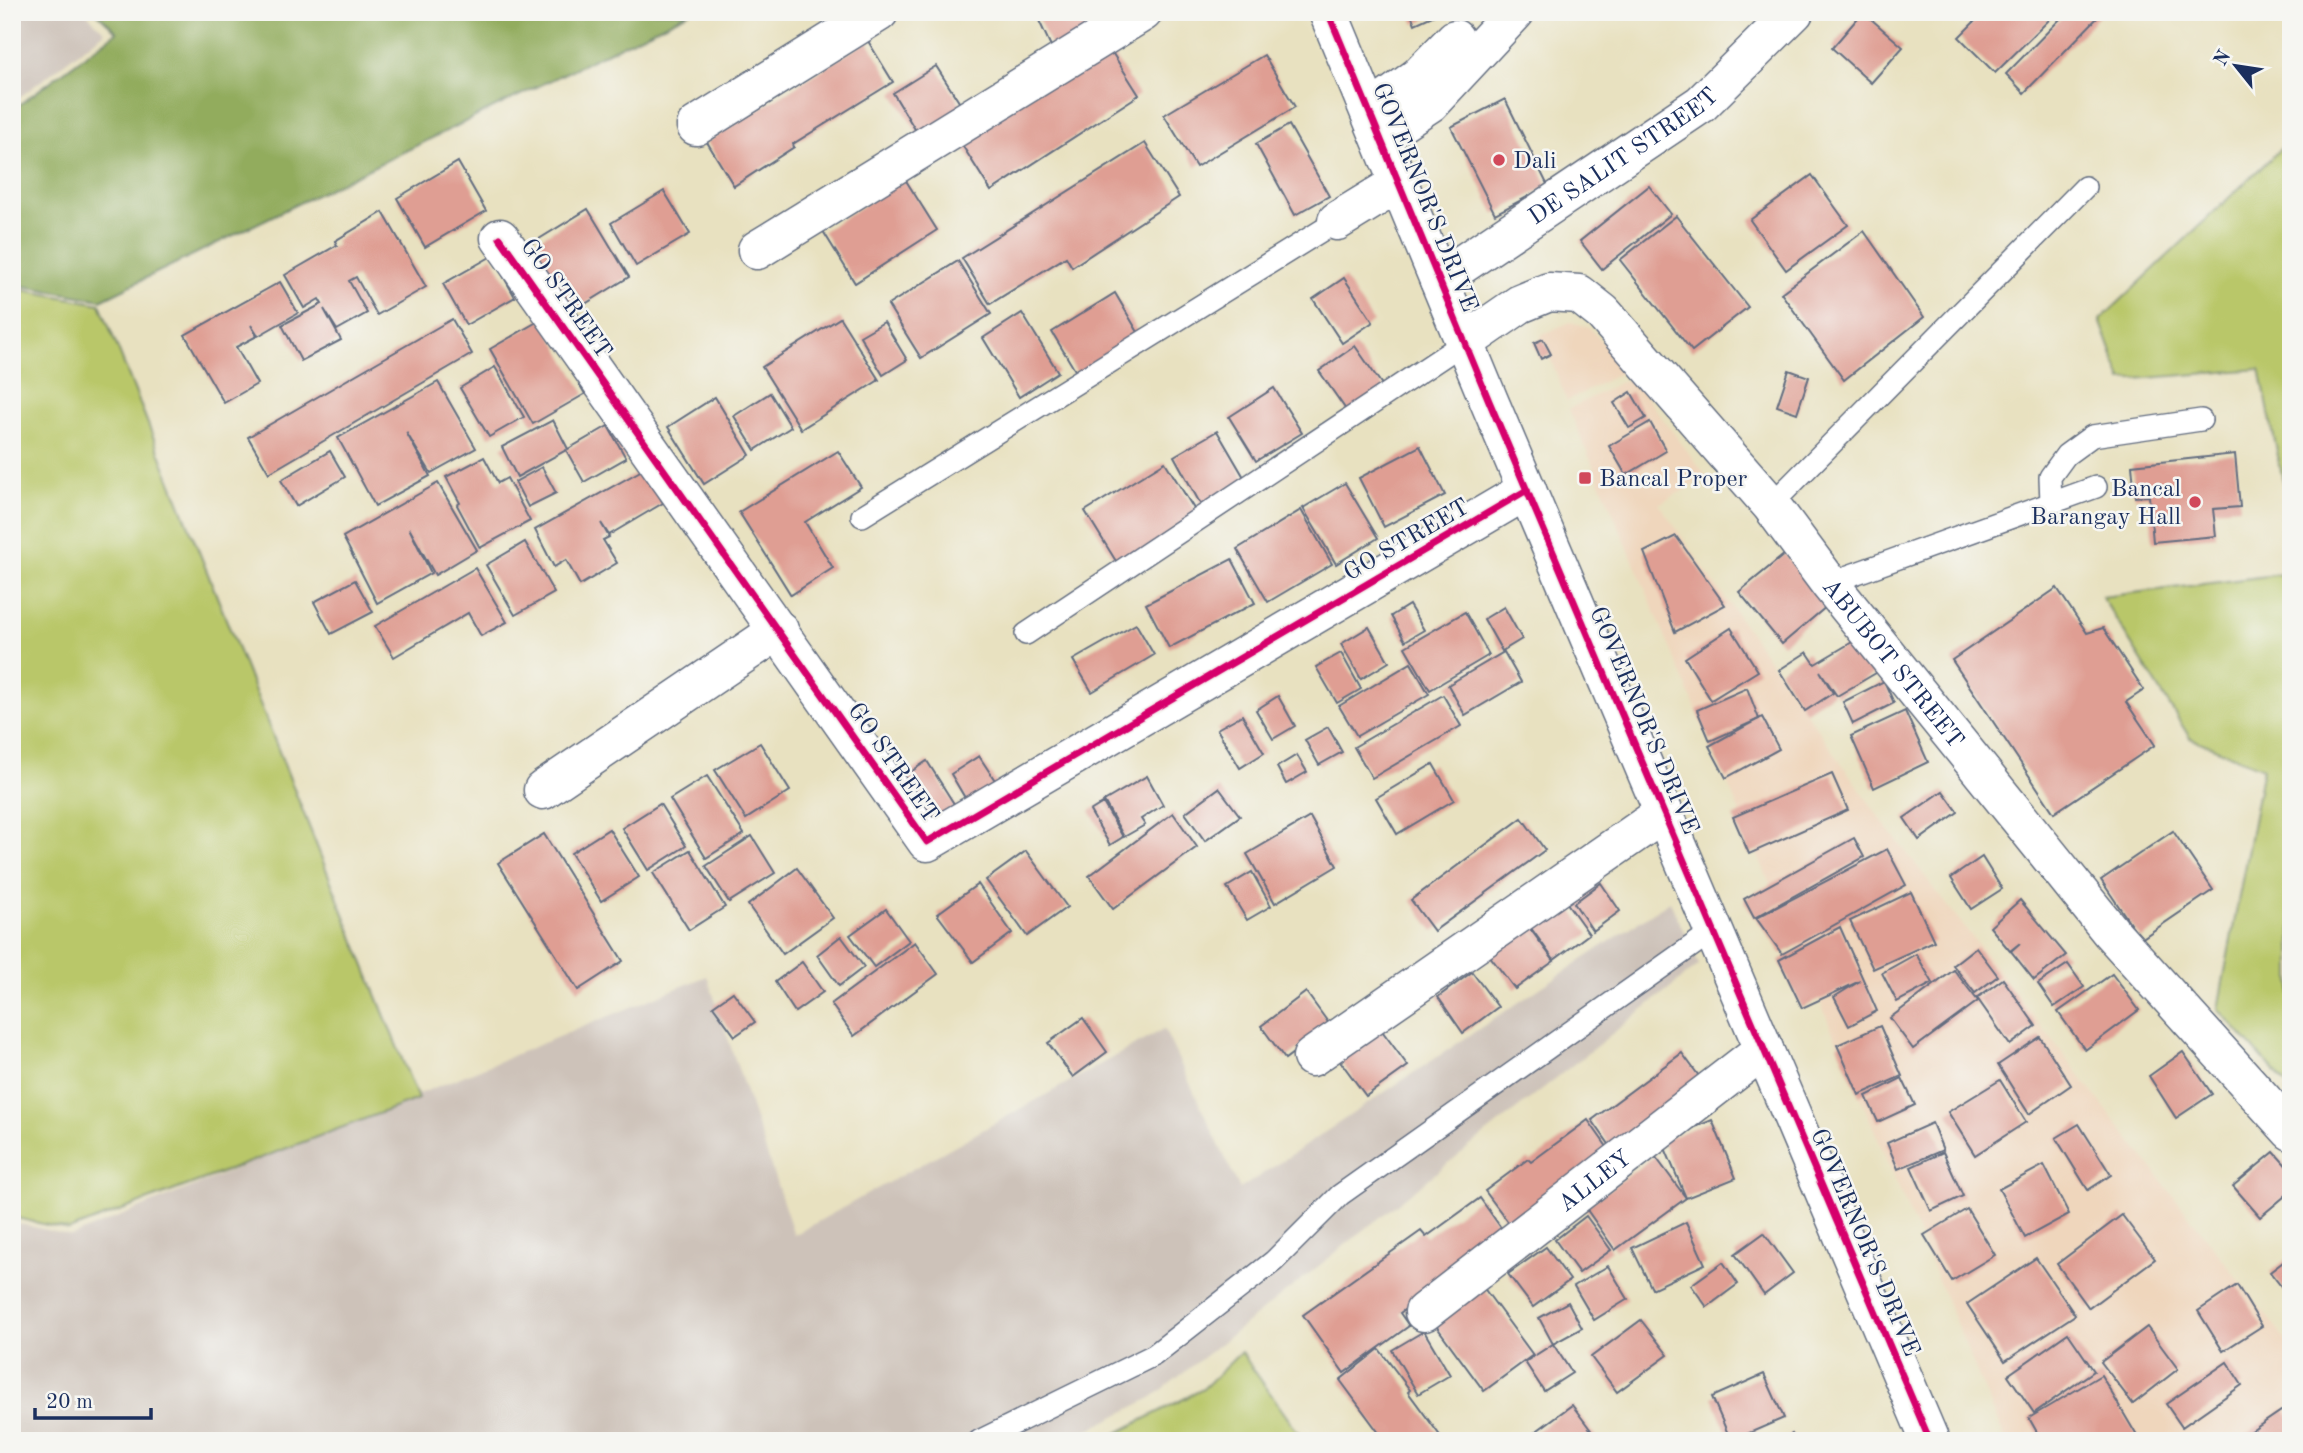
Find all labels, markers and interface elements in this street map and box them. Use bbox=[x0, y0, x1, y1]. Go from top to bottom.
north arrow bbox=[2202, 32, 2272, 102]
text: N bbox=[2212, 47, 2236, 70]
street label: GOVERNOR'S DRIVE bbox=[1367, 80, 1481, 316]
street label: DE SALIT STREET bbox=[1525, 84, 1724, 230]
place label: Dali bbox=[1513, 150, 1557, 174]
marker: Dali bbox=[1491, 152, 1507, 168]
street label: GO STREET bbox=[515, 235, 615, 363]
place label: Bancal Proper bbox=[1599, 468, 1747, 492]
marker: Bancal Proper bbox=[1577, 470, 1593, 486]
place label: Bancal Barangay Hall bbox=[2030, 478, 2181, 530]
marker: Bancal Barangay Hall bbox=[2187, 494, 2203, 510]
street label: GO STREET bbox=[1340, 495, 1474, 586]
street label: ABUBOT STREET bbox=[1817, 575, 1967, 753]
street label: GOVERNOR'S DRIVE bbox=[1584, 603, 1702, 838]
street label: GO STREET bbox=[842, 699, 942, 827]
street label: GOVERNOR'S DRIVE bbox=[1805, 1125, 1923, 1360]
street label: ALLEY bbox=[1554, 1147, 1636, 1217]
scale bar bbox=[35, 1376, 150, 1420]
text: 20 m bbox=[46, 1392, 93, 1413]

